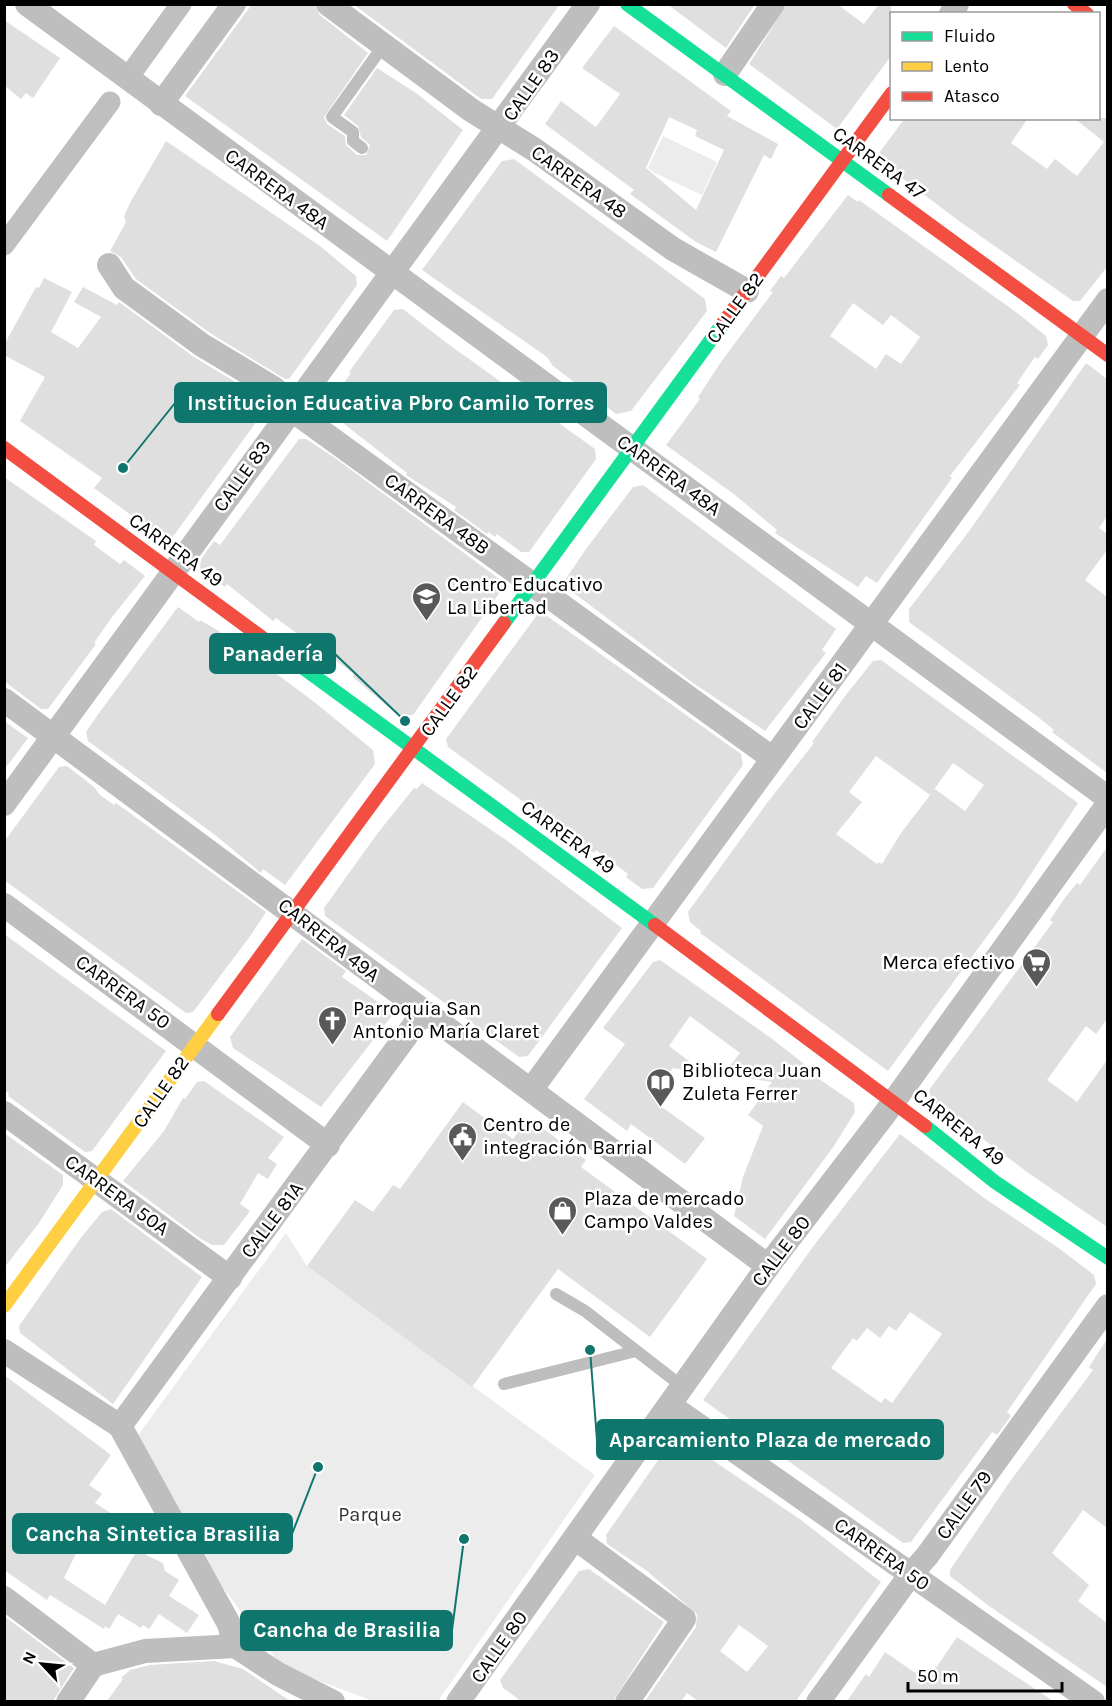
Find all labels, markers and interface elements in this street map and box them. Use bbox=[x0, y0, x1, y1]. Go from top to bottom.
legend bbox=[890, 12, 1100, 120]
text: Fluido bbox=[944, 25, 995, 47]
street label: CALLE 83 bbox=[498, 45, 564, 125]
text: Lento bbox=[944, 55, 989, 77]
text: Atasco bbox=[944, 85, 1000, 107]
street label: CARRERA 47 bbox=[828, 122, 930, 205]
street label: CARRERA 48 bbox=[527, 141, 631, 223]
street label: CARRERA 48A bbox=[221, 144, 333, 234]
street label: CALLE 82 bbox=[702, 268, 768, 348]
callout: Institucion Educativa Pbro Camilo Torres bbox=[175, 383, 606, 422]
text: Institucion Educativa Pbro Camilo Torres bbox=[187, 391, 595, 415]
street label: CARRERA 48A bbox=[613, 430, 725, 520]
street label: CALLE 83 bbox=[208, 436, 276, 516]
street label: CARRERA 48B bbox=[380, 468, 494, 560]
street label: CARRERA 49 bbox=[124, 508, 228, 592]
place label: Centro Educativo La Libertad bbox=[447, 573, 603, 619]
school or university icon: Centro Educativo La Libertad bbox=[410, 580, 442, 622]
callout: Panadería bbox=[210, 634, 335, 673]
text: Panadería bbox=[222, 642, 324, 666]
street label: CALLE 81 bbox=[788, 658, 852, 734]
street label: CALLE 82 bbox=[416, 661, 482, 741]
street label: CARRERA 49 bbox=[516, 795, 620, 879]
street label: CARRERA 49A bbox=[274, 893, 384, 987]
supermarket icon: Merca efectivo bbox=[1020, 946, 1052, 988]
street label: CARRERA 50 bbox=[71, 950, 175, 1034]
place label: Merca efectivo bbox=[882, 951, 1015, 974]
place label: Parroquia San Antonio María Claret bbox=[353, 997, 540, 1043]
church icon: Parroquia San Antonio María Claret bbox=[316, 1004, 348, 1046]
street label: CALLE 82 bbox=[128, 1052, 194, 1132]
place label: Biblioteca Juan Zuleta Ferrer bbox=[682, 1059, 822, 1105]
library icon: Biblioteca Juan Zuleta Ferrer bbox=[645, 1066, 677, 1108]
street label: CARRERA 49 bbox=[909, 1083, 1009, 1171]
place label: Centro de integración Barrial bbox=[483, 1113, 653, 1159]
public building icon: Centro de integración Barrial bbox=[446, 1120, 478, 1162]
street label: CARRERA 50A bbox=[61, 1150, 173, 1240]
street label: CALLE 81A bbox=[236, 1178, 308, 1262]
place label: Plaza de mercado Campo Valdes bbox=[584, 1187, 744, 1233]
shop icon: Plaza de mercado Campo Valdes bbox=[547, 1194, 579, 1236]
street label: CALLE 80 bbox=[747, 1211, 815, 1291]
callout: Aparcamiento Plaza de mercado bbox=[597, 1420, 943, 1459]
text: Aparcamiento Plaza de mercado bbox=[609, 1428, 931, 1452]
street label: CALLE 79 bbox=[931, 1466, 997, 1544]
park label: Parque bbox=[338, 1503, 402, 1526]
street label: CARRERA 50 bbox=[830, 1513, 934, 1595]
callout: Cancha Sintetica Brasilia bbox=[13, 1514, 292, 1553]
text: Cancha Sintetica Brasilia bbox=[26, 1522, 280, 1546]
street label: CALLE 80 bbox=[466, 1607, 532, 1687]
callout: Cancha de Brasilia bbox=[241, 1611, 452, 1650]
text: Cancha de Brasilia bbox=[253, 1618, 441, 1642]
north arrow bbox=[12, 1634, 72, 1694]
text: N bbox=[18, 1648, 40, 1667]
scale bar bbox=[908, 1655, 1062, 1693]
text: 50 m bbox=[917, 1665, 959, 1687]

